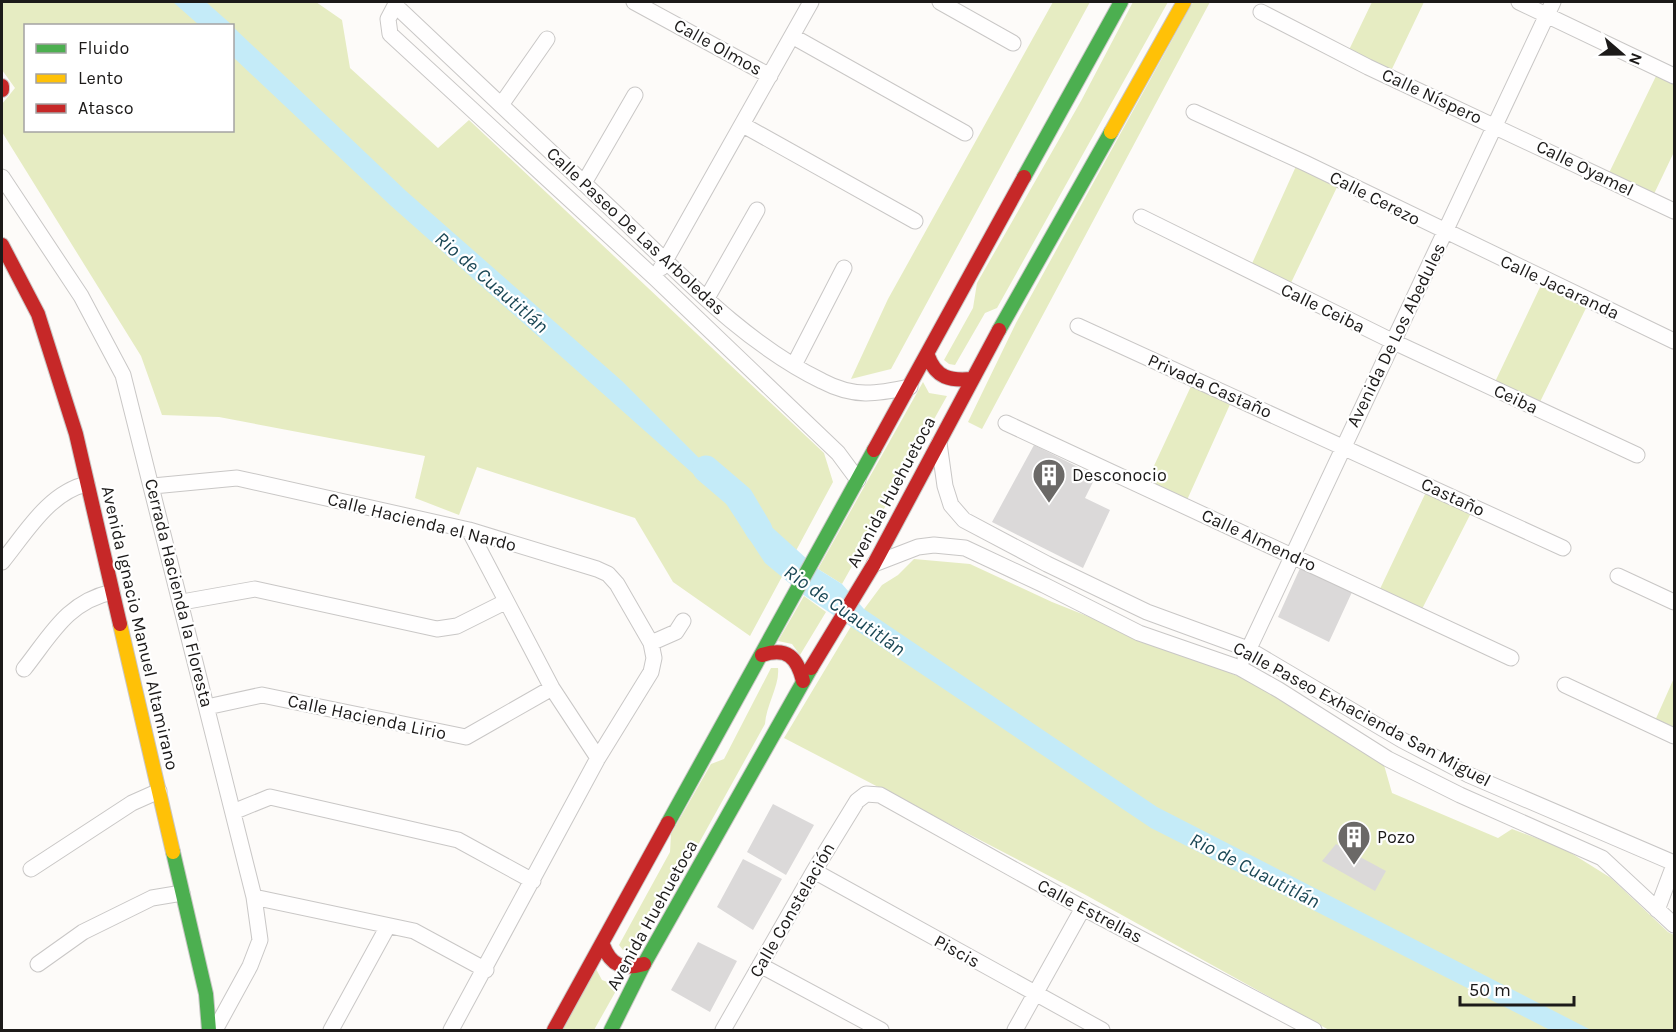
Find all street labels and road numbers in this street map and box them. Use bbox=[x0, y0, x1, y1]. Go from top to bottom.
street label: Calle Olmos bbox=[670, 14, 766, 80]
street label: Calle Níspero bbox=[1379, 63, 1485, 129]
street label: Calle Oyamel bbox=[1533, 135, 1637, 201]
street label: Calle Paseo De Las Arboledas bbox=[542, 142, 730, 320]
street label: Calle Cerezo bbox=[1326, 166, 1424, 230]
street label: Avenida De Los Abedules bbox=[1342, 239, 1450, 431]
street label: Calle Jacaranda bbox=[1497, 250, 1623, 324]
street label: Calle Ceiba bbox=[1277, 278, 1369, 338]
street label: Privada Castaño bbox=[1145, 349, 1275, 423]
street label: Ceiba bbox=[1490, 379, 1542, 419]
street label: Avenida Huehuetoca bbox=[842, 413, 940, 571]
street label: Castaño bbox=[1418, 473, 1488, 521]
street label: Cerrada Hacienda la Floresta bbox=[140, 476, 218, 710]
street label: Avenida Ignacio Manuel Altamirano bbox=[97, 484, 183, 772]
street label: Calle Hacienda el Nardo bbox=[325, 488, 519, 556]
street label: Calle Almendro bbox=[1198, 504, 1320, 576]
street label: Calle Paseo Exhacienda San Miguel bbox=[1229, 636, 1495, 792]
street label: Calle Hacienda Lirio bbox=[286, 689, 448, 745]
street label: Avenida Huehuetoca bbox=[602, 836, 702, 994]
street label: Calle Constelación bbox=[744, 839, 840, 981]
street label: Calle Estrellas bbox=[1034, 874, 1146, 948]
street label: Piscis bbox=[930, 930, 984, 972]

